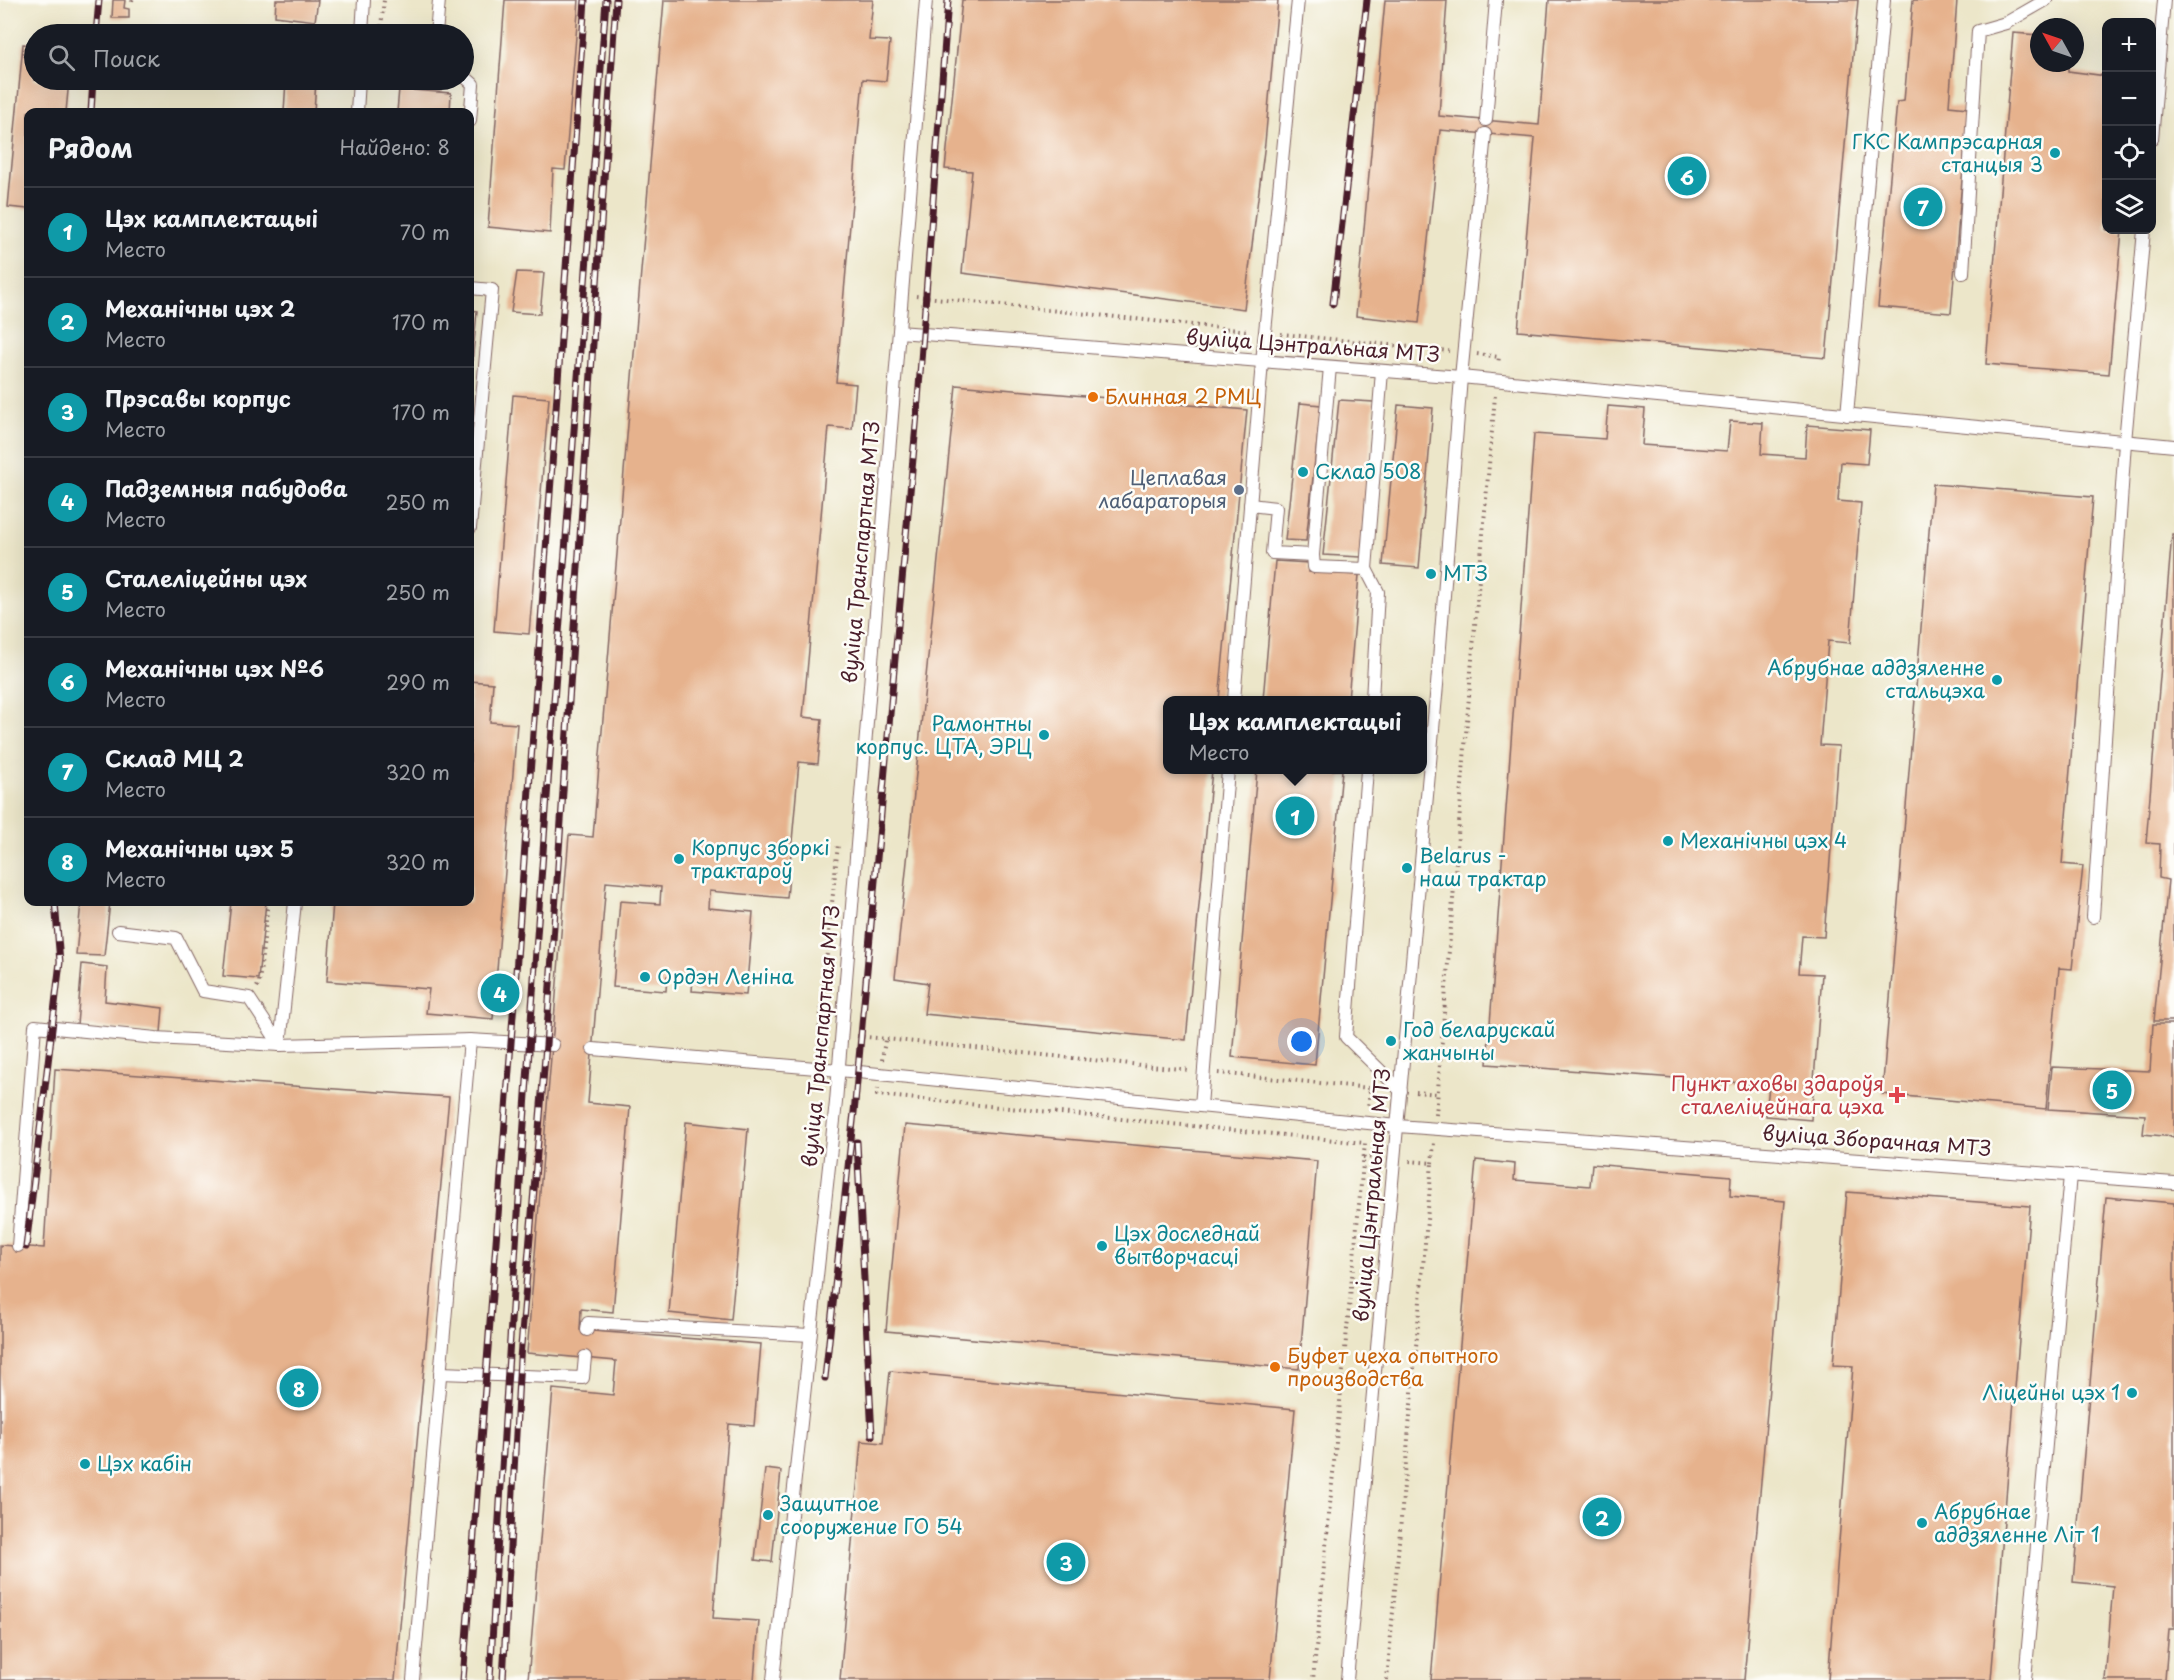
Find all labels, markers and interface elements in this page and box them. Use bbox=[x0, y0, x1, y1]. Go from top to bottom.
north arrow bbox=[2030, 18, 2084, 72]
map controls bbox=[2102, 18, 2156, 234]
button: + bbox=[2102, 18, 2156, 72]
search box bbox=[24, 24, 474, 90]
icon: search bbox=[45, 41, 78, 74]
text: Поиск bbox=[93, 41, 160, 74]
button: − bbox=[2102, 72, 2156, 126]
place label: ГКС Кампрэсарная станцыя 3 bbox=[1852, 126, 2043, 179]
button: locate bbox=[2102, 126, 2156, 180]
text: Рядом bbox=[48, 128, 133, 167]
text: Найдено: 8 bbox=[340, 132, 450, 162]
marker: ГКС Кампрэсарная станцыя 3 bbox=[2048, 146, 2062, 160]
pin: 6 bbox=[1668, 154, 1706, 198]
button: layers bbox=[2102, 180, 2156, 234]
pin: 7 bbox=[1904, 184, 1942, 230]
text: Цэх камплектацыі bbox=[105, 201, 318, 234]
text: 1 bbox=[63, 217, 72, 247]
text: 70 m bbox=[400, 217, 450, 247]
text: Место bbox=[105, 234, 166, 264]
text: Механічны цэх 2 bbox=[105, 291, 295, 324]
text: 2 bbox=[60, 307, 75, 337]
text: 170 m bbox=[392, 307, 450, 337]
street label: вуліца Цэнтральная МТЗ bbox=[1185, 321, 1441, 369]
text: Место bbox=[105, 324, 166, 354]
text: Прэсавы корпус bbox=[105, 381, 291, 414]
place label: Блинная 2 РМЦ bbox=[1105, 381, 1262, 411]
marker: Блинная 2 РМЦ bbox=[1086, 390, 1100, 404]
text: 3 bbox=[61, 397, 74, 427]
text: 170 m bbox=[392, 397, 450, 427]
text: Место bbox=[105, 414, 166, 444]
street label: вуліца Транспартная МТЗ bbox=[834, 419, 886, 684]
place label: Склад 508 bbox=[1315, 456, 1422, 486]
place label: Цеплавая лабараторыя bbox=[1098, 462, 1227, 515]
marker: Склад 508 bbox=[1296, 465, 1310, 479]
text: Падземныя пабудова bbox=[105, 471, 348, 504]
marker: Цеплавая лабараторыя bbox=[1232, 483, 1246, 497]
text: 4 bbox=[61, 487, 74, 517]
text: 250 m bbox=[386, 487, 450, 517]
text: Место bbox=[105, 504, 166, 534]
place label: МТЗ bbox=[1443, 558, 1488, 588]
text: Сталеліцейны цэх bbox=[105, 561, 307, 594]
marker: МТЗ bbox=[1424, 567, 1438, 581]
text: 5 bbox=[61, 577, 74, 607]
text: 250 m bbox=[386, 577, 450, 607]
text: Место bbox=[105, 594, 166, 624]
text: Механічны цэх №6 bbox=[105, 651, 324, 684]
place label: Абрубнае аддзяленне стальцэха bbox=[1767, 652, 1986, 705]
text: 6 bbox=[60, 667, 75, 697]
text: 290 m bbox=[386, 667, 450, 697]
marker: Абрубнае аддзяленне стальцэха bbox=[1990, 673, 2004, 687]
text: Место bbox=[105, 684, 166, 714]
popup bbox=[1163, 696, 1427, 774]
text: Цэх камплектацыі bbox=[1189, 704, 1401, 737]
place label: Рамонтны корпус. ЦТА, ЭРЦ bbox=[856, 708, 1032, 761]
marker: Рамонтны корпус. ЦТА, ЭРЦ bbox=[1037, 728, 1051, 742]
text: Место bbox=[1189, 737, 1249, 767]
text: Склад МЦ 2 bbox=[105, 741, 244, 774]
text: 7 bbox=[62, 757, 73, 787]
text: 320 m bbox=[386, 757, 450, 787]
text: Место bbox=[105, 774, 166, 804]
pin: 1 bbox=[1276, 794, 1314, 838]
place label: Механічны цэх 4 bbox=[1680, 825, 1847, 855]
text: Механічны цэх 5 bbox=[105, 831, 294, 864]
place label: Корпус зборкі трактароў bbox=[691, 832, 830, 885]
marker: Механічны цэх 4 bbox=[1661, 834, 1675, 848]
place label: Belarus - наш трактар bbox=[1419, 840, 1546, 893]
text: 8 bbox=[61, 847, 74, 877]
text: 320 m bbox=[386, 847, 450, 877]
marker: Корпус зборкі трактароў bbox=[672, 852, 686, 866]
marker: Belarus - наш трактар bbox=[1400, 861, 1414, 875]
text: Место bbox=[105, 864, 166, 894]
street label: вуліца Транспартная МТЗ bbox=[794, 903, 846, 1168]
place label: Ордэн Леніна bbox=[657, 961, 794, 991]
pin: 4 bbox=[480, 970, 520, 1016]
marker: Ордэн Леніна bbox=[638, 970, 652, 984]
place label: Год беларускай жанчыны bbox=[1402, 1014, 1555, 1067]
your location bbox=[1287, 1027, 1316, 1056]
marker: Год беларускай жанчыны bbox=[1384, 1034, 1398, 1048]
street label: вуліца Цэнтральная МТЗ bbox=[1345, 1067, 1397, 1323]
place label: Пункт аховы здароўя сталеліцейнага цэха bbox=[1671, 1068, 1885, 1121]
pin: 5 bbox=[2092, 1068, 2132, 1112]
marker: Пункт аховы здароўя сталеліцейнага цэха bbox=[1888, 1086, 1906, 1104]
street label: вуліца Зборачная МТЗ bbox=[1762, 1117, 1993, 1163]
place label: Цэх доследнай вытворчасці bbox=[1114, 1218, 1260, 1271]
marker: Цэх доследнай вытворчасці bbox=[1095, 1239, 1109, 1253]
place label: Буфет цеха опытного производства bbox=[1287, 1340, 1498, 1393]
marker: Буфет цеха опытного производства bbox=[1268, 1360, 1282, 1374]
pin: 8 bbox=[280, 1366, 318, 1410]
place label: Ліцейны цэх 1 bbox=[1982, 1377, 2120, 1407]
marker: Ліцейны цэх 1 bbox=[2125, 1386, 2139, 1400]
place label: Цэх кабін bbox=[97, 1448, 192, 1478]
marker: Цэх кабін bbox=[78, 1457, 92, 1471]
place label: Защитное сооружение ГО 54 bbox=[780, 1488, 963, 1541]
pin: 2 bbox=[1582, 1494, 1622, 1540]
place label: Абрубнае аддзяленне Літ 1 bbox=[1934, 1496, 2100, 1549]
marker: Защитное сооружение ГО 54 bbox=[761, 1508, 775, 1522]
marker: Абрубнае аддзяленне Літ 1 bbox=[1915, 1516, 1929, 1530]
pin: 3 bbox=[1046, 1540, 1086, 1584]

